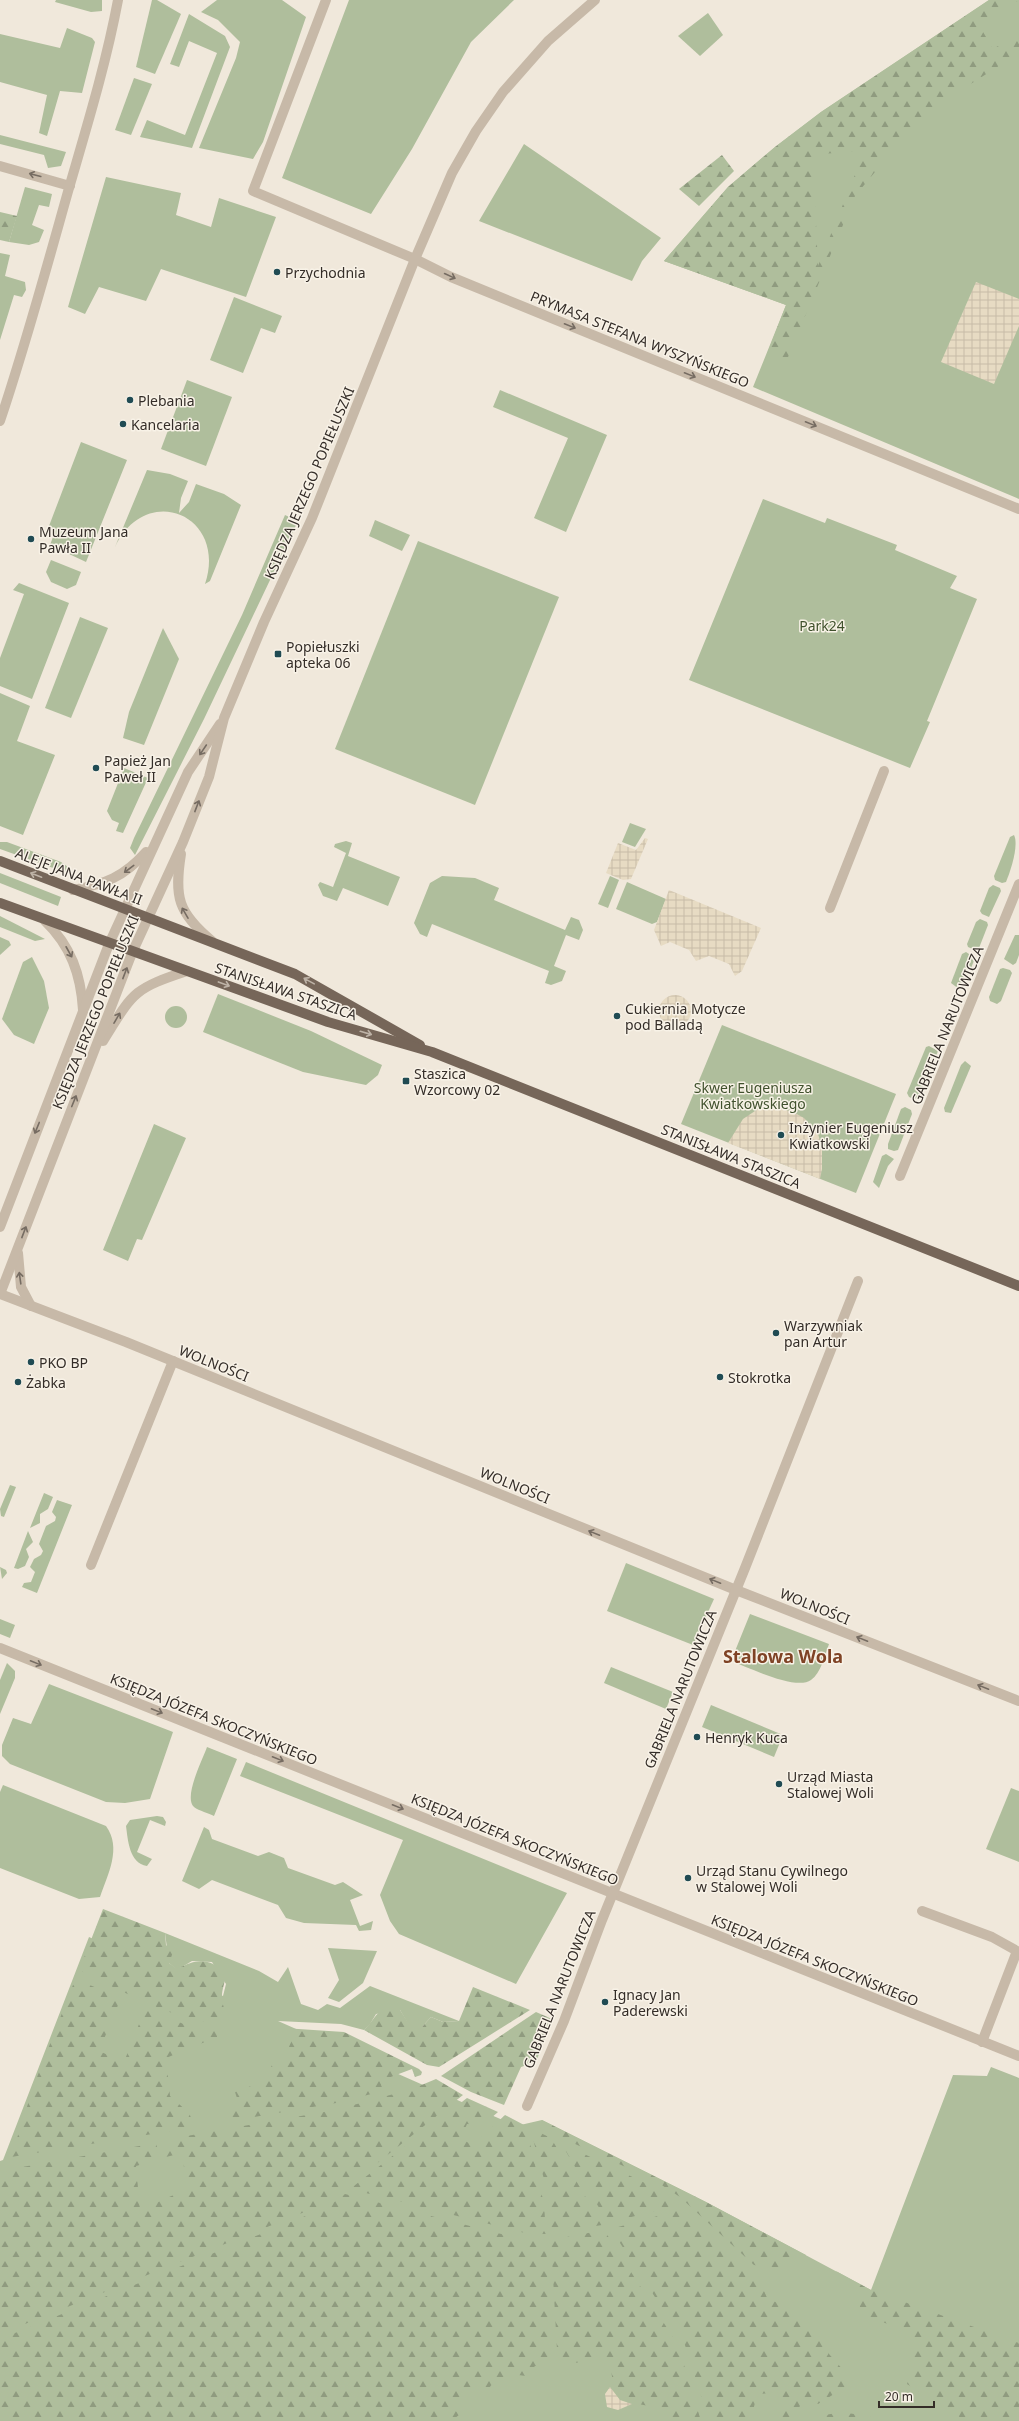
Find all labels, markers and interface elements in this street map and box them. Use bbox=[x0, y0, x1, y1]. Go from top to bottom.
one-way arrow bbox=[29, 171, 42, 178]
place label: Przychodnia bbox=[285, 263, 366, 282]
marker: Przychodnia bbox=[272, 267, 282, 277]
one-way arrow bbox=[443, 273, 455, 280]
street label: PRYMASA STEFANA WYSZYŃSKIEGO bbox=[528, 286, 752, 392]
one-way arrow bbox=[564, 322, 576, 330]
one-way arrow bbox=[684, 371, 696, 379]
street label: KSIĘDZA JERZEGO POPIEŁUSZKI bbox=[260, 384, 358, 582]
place label: Plebania bbox=[138, 391, 195, 410]
marker: Plebania bbox=[125, 395, 135, 405]
place label: Kancelaria bbox=[131, 415, 200, 434]
marker: Kancelaria bbox=[118, 419, 128, 429]
one-way arrow bbox=[804, 421, 816, 428]
place label: Muzeum Jana Pawła II bbox=[39, 522, 128, 557]
marker: Muzeum Jana Pawła II bbox=[26, 534, 36, 544]
park label: Park24 bbox=[799, 616, 845, 635]
place label: Popiełuszki apteka 06 bbox=[286, 637, 360, 672]
marker: Popiełuszki apteka 06 bbox=[273, 649, 283, 659]
one-way arrow bbox=[199, 744, 207, 755]
place label: Papież Jan Paweł II bbox=[104, 751, 171, 786]
marker: Papież Jan Paweł II bbox=[91, 763, 101, 773]
one-way arrow bbox=[194, 800, 202, 812]
street label: ALEJE JANA PAWŁA II bbox=[13, 843, 146, 909]
one-way arrow bbox=[123, 865, 134, 873]
one-way arrow bbox=[31, 871, 43, 879]
one-way arrow bbox=[181, 907, 189, 919]
street label: KSIĘDZA JERZEGO POPIEŁUSZKI bbox=[47, 912, 143, 1112]
street label: GABRIELA NARUTOWICZA bbox=[906, 943, 988, 1107]
one-way arrow bbox=[66, 946, 73, 958]
street label: STANISŁAWA STASZICA bbox=[212, 958, 360, 1024]
one-way arrow bbox=[121, 967, 129, 979]
one-way arrow bbox=[303, 977, 315, 985]
one-way arrow bbox=[218, 981, 230, 989]
place label: Cukiernia Motycze pod Balladą bbox=[625, 999, 746, 1034]
marker: Cukiernia Motycze pod Balladą bbox=[612, 1011, 622, 1021]
one-way arrow bbox=[113, 1012, 121, 1024]
one-way arrow bbox=[359, 1030, 372, 1037]
place label: Staszica Wzorcowy 02 bbox=[414, 1064, 500, 1099]
marker: Staszica Wzorcowy 02 bbox=[401, 1076, 411, 1086]
park label: Skwer Eugeniusza Kwiatkowskiego bbox=[694, 1078, 812, 1113]
one-way arrow bbox=[71, 1095, 78, 1107]
place label: Inżynier Eugeniusz Kwiatkowski bbox=[789, 1118, 913, 1153]
street label: STANISŁAWA STASZICA bbox=[658, 1119, 804, 1193]
one-way arrow bbox=[33, 1122, 41, 1134]
marker: Inżynier Eugeniusz Kwiatkowski bbox=[776, 1130, 786, 1140]
one-way arrow bbox=[20, 1226, 28, 1238]
one-way arrow bbox=[16, 1272, 24, 1285]
place label: Warzywniak pan Artur bbox=[784, 1316, 863, 1351]
marker: Warzywniak pan Artur bbox=[771, 1328, 781, 1338]
street label: WOLNOŚCI bbox=[176, 1340, 252, 1386]
place label: PKO BP bbox=[39, 1353, 88, 1372]
marker: PKO BP bbox=[26, 1357, 36, 1367]
place label: Stokrotka bbox=[728, 1368, 791, 1387]
marker: Stokrotka bbox=[715, 1372, 725, 1382]
place label: Żabka bbox=[26, 1373, 66, 1392]
marker: Żabka bbox=[13, 1377, 23, 1387]
street label: WOLNOŚCI bbox=[477, 1462, 553, 1508]
one-way arrow bbox=[589, 1528, 601, 1536]
one-way arrow bbox=[709, 1577, 721, 1585]
street label: WOLNOŚCI bbox=[777, 1583, 853, 1629]
street label: GABRIELA NARUTOWICZA bbox=[639, 1607, 721, 1771]
one-way arrow bbox=[856, 1635, 868, 1643]
district label: Stalowa Wola bbox=[723, 1644, 843, 1668]
one-way arrow bbox=[30, 1659, 42, 1667]
street label: KSIĘDZA JÓZEFA SKOCZYŃSKIEGO bbox=[108, 1669, 321, 1769]
one-way arrow bbox=[977, 1683, 989, 1691]
one-way arrow bbox=[150, 1708, 162, 1716]
place label: Henryk Kuca bbox=[705, 1728, 788, 1747]
marker: Henryk Kuca bbox=[692, 1732, 702, 1742]
one-way arrow bbox=[271, 1756, 283, 1764]
place label: Urząd Miasta Stalowej Woli bbox=[787, 1767, 874, 1802]
marker: Urząd Miasta Stalowej Woli bbox=[774, 1779, 784, 1789]
street label: KSIĘDZA JÓZEFA SKOCZYŃSKIEGO bbox=[409, 1789, 622, 1889]
one-way arrow bbox=[392, 1804, 404, 1812]
place label: Urząd Stanu Cywilnego w Stalowej Woli bbox=[696, 1861, 848, 1896]
marker: Urząd Stanu Cywilnego w Stalowej Woli bbox=[683, 1873, 693, 1883]
street label: GABRIELA NARUTOWICZA bbox=[518, 1907, 600, 2071]
street label: KSIĘDZA JÓZEFA SKOCZYŃSKIEGO bbox=[709, 1910, 922, 2010]
place label: Ignacy Jan Paderewski bbox=[613, 1985, 688, 2020]
marker: Ignacy Jan Paderewski bbox=[600, 1997, 610, 2007]
scale bar bbox=[879, 2383, 934, 2409]
text: 20 m bbox=[885, 2388, 913, 2405]

